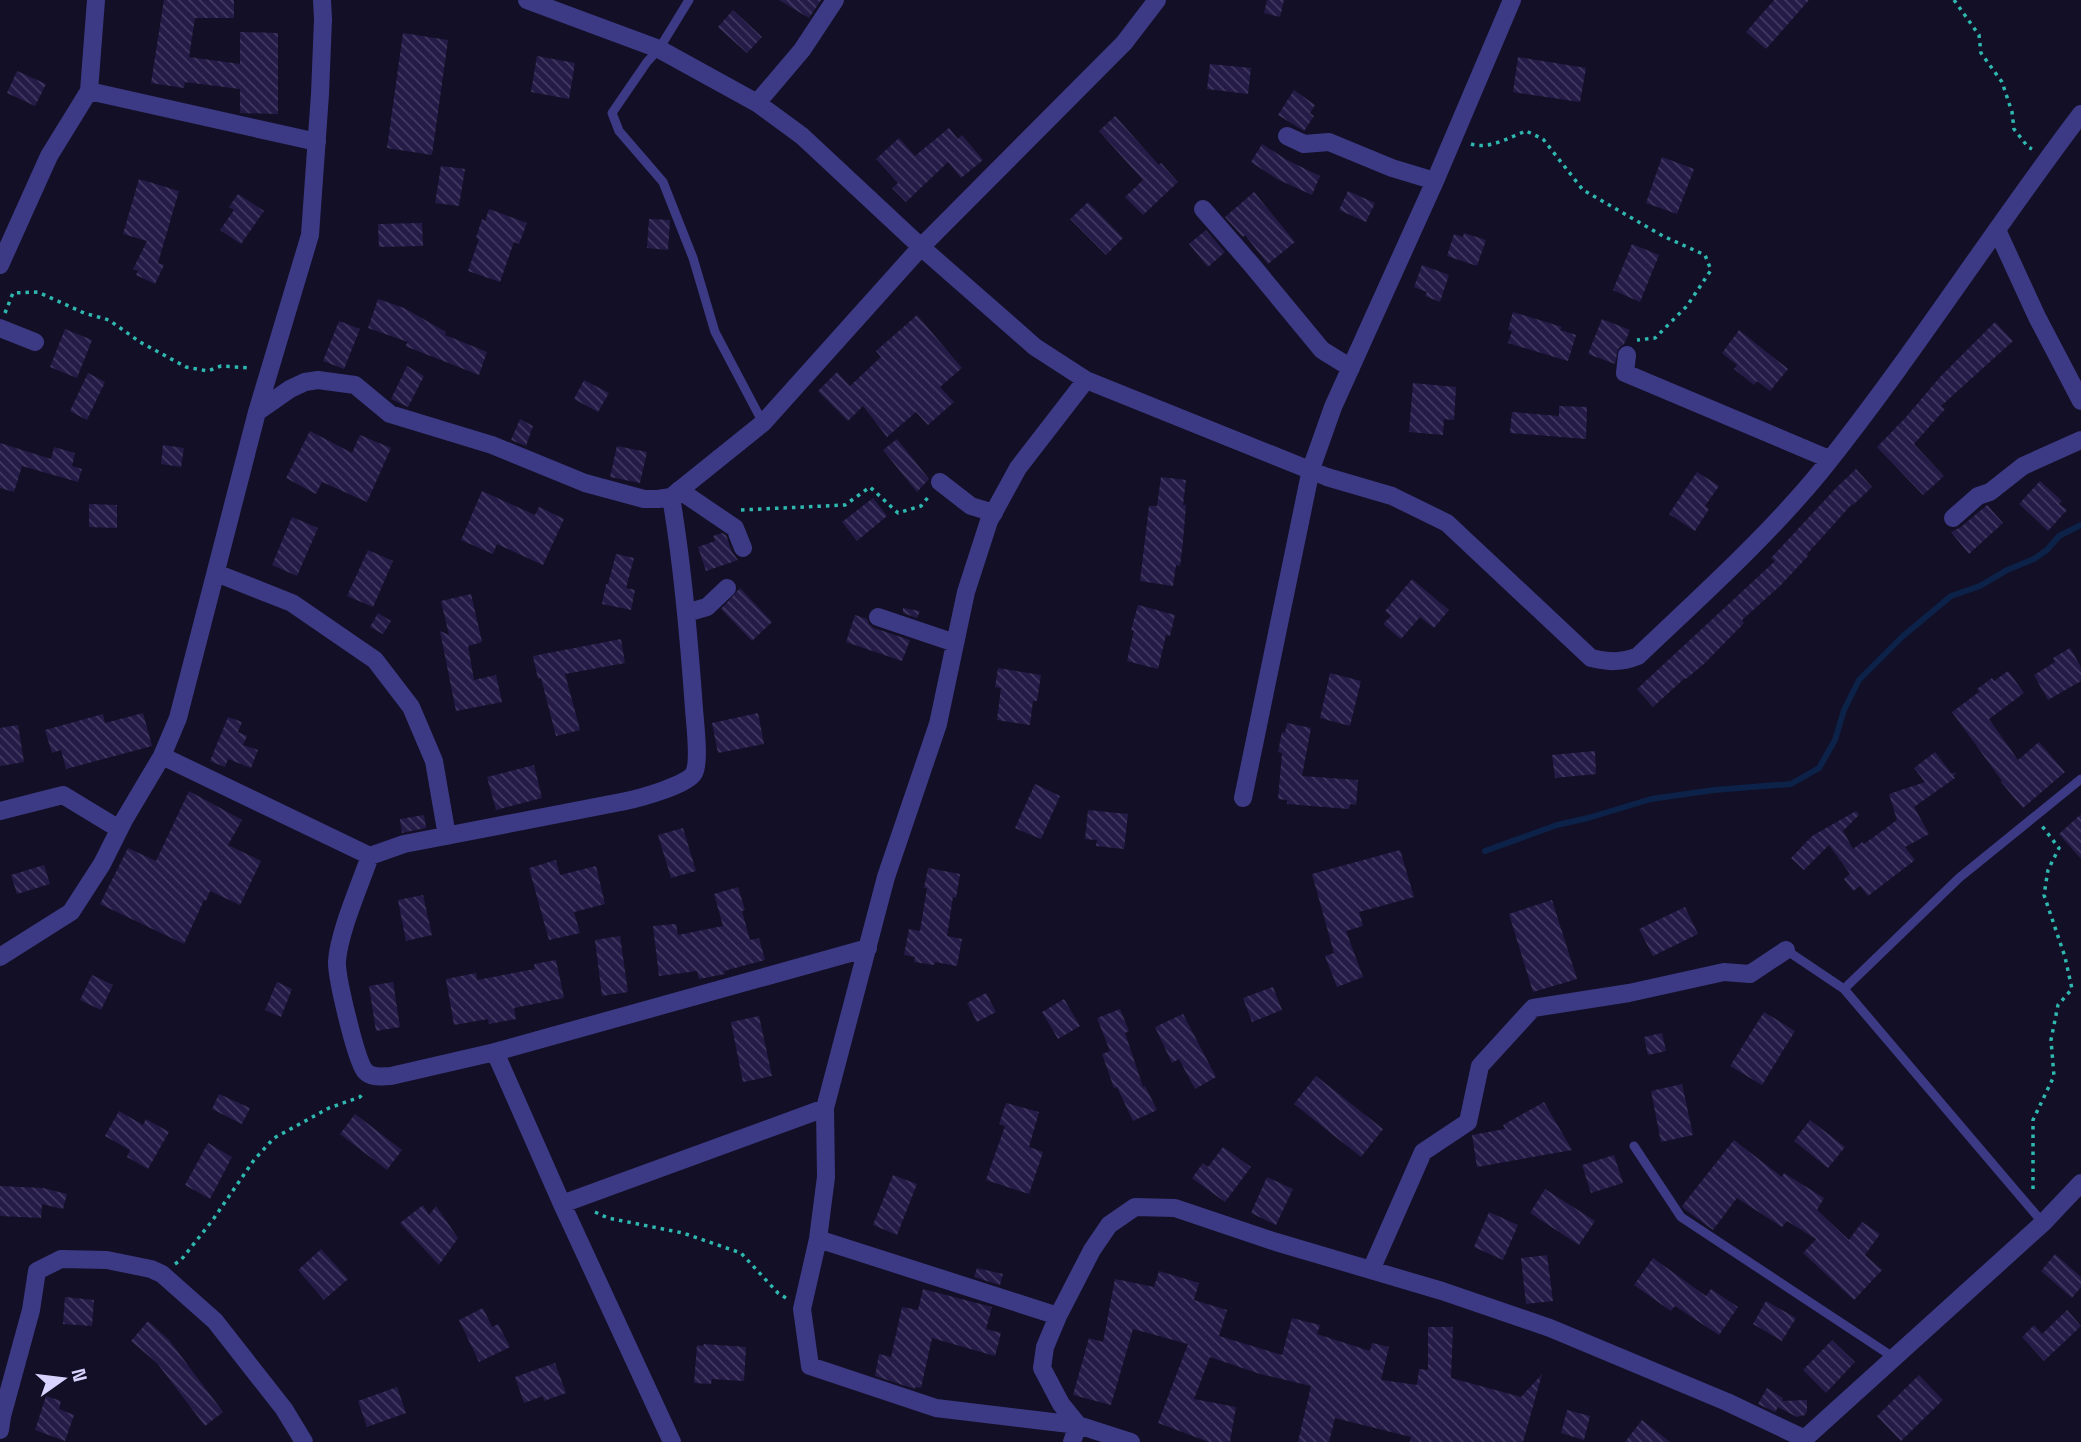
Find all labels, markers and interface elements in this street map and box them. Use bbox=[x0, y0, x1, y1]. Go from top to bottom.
north arrow bbox=[28, 1344, 98, 1414]
text: N bbox=[65, 1366, 93, 1384]

